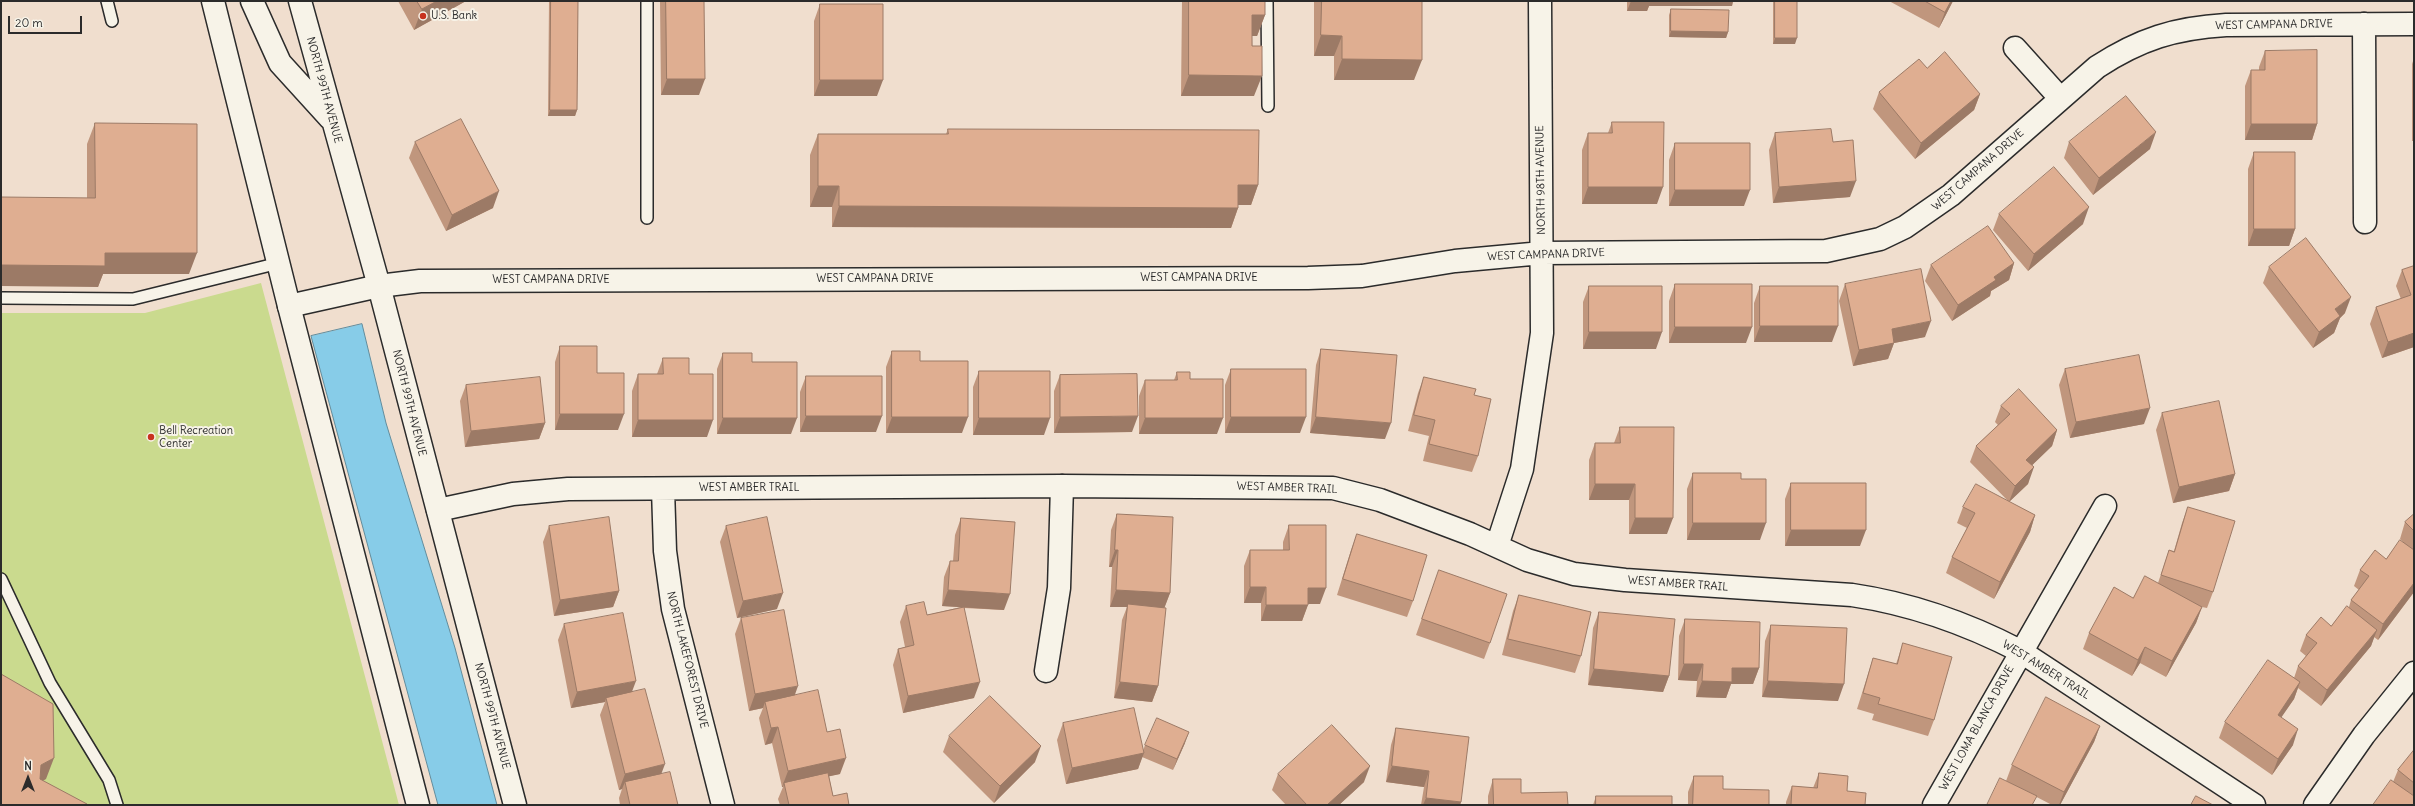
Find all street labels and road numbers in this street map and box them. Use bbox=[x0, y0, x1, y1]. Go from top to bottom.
street label: WEST CAMPANA DRIVE bbox=[2215, 17, 2333, 33]
street label: NORTH 99TH AVENUE bbox=[303, 35, 345, 145]
street label: NORTH 98TH AVENUE bbox=[1533, 125, 1549, 235]
street label: WEST CAMPANA DRIVE bbox=[1929, 126, 2027, 214]
street label: WEST CAMPANA DRIVE bbox=[1487, 246, 1605, 264]
street label: WEST CAMPANA DRIVE bbox=[1140, 271, 1258, 285]
street label: WEST CAMPANA DRIVE bbox=[816, 272, 934, 286]
street label: WEST CAMPANA DRIVE bbox=[492, 273, 610, 287]
street label: NORTH 99TH AVENUE bbox=[389, 348, 429, 458]
street label: WEST AMBER TRAIL bbox=[1236, 480, 1338, 496]
street label: WEST AMBER TRAIL bbox=[699, 481, 799, 495]
street label: WEST AMBER TRAIL bbox=[1627, 574, 1729, 594]
street label: NORTH LAKEFOREST DRIVE bbox=[664, 590, 710, 730]
street label: WEST AMBER TRAIL bbox=[2000, 638, 2092, 702]
street label: NORTH 99TH AVENUE bbox=[471, 661, 513, 771]
street label: WEST LOMA BLANCA DRIVE bbox=[1937, 663, 2017, 793]

